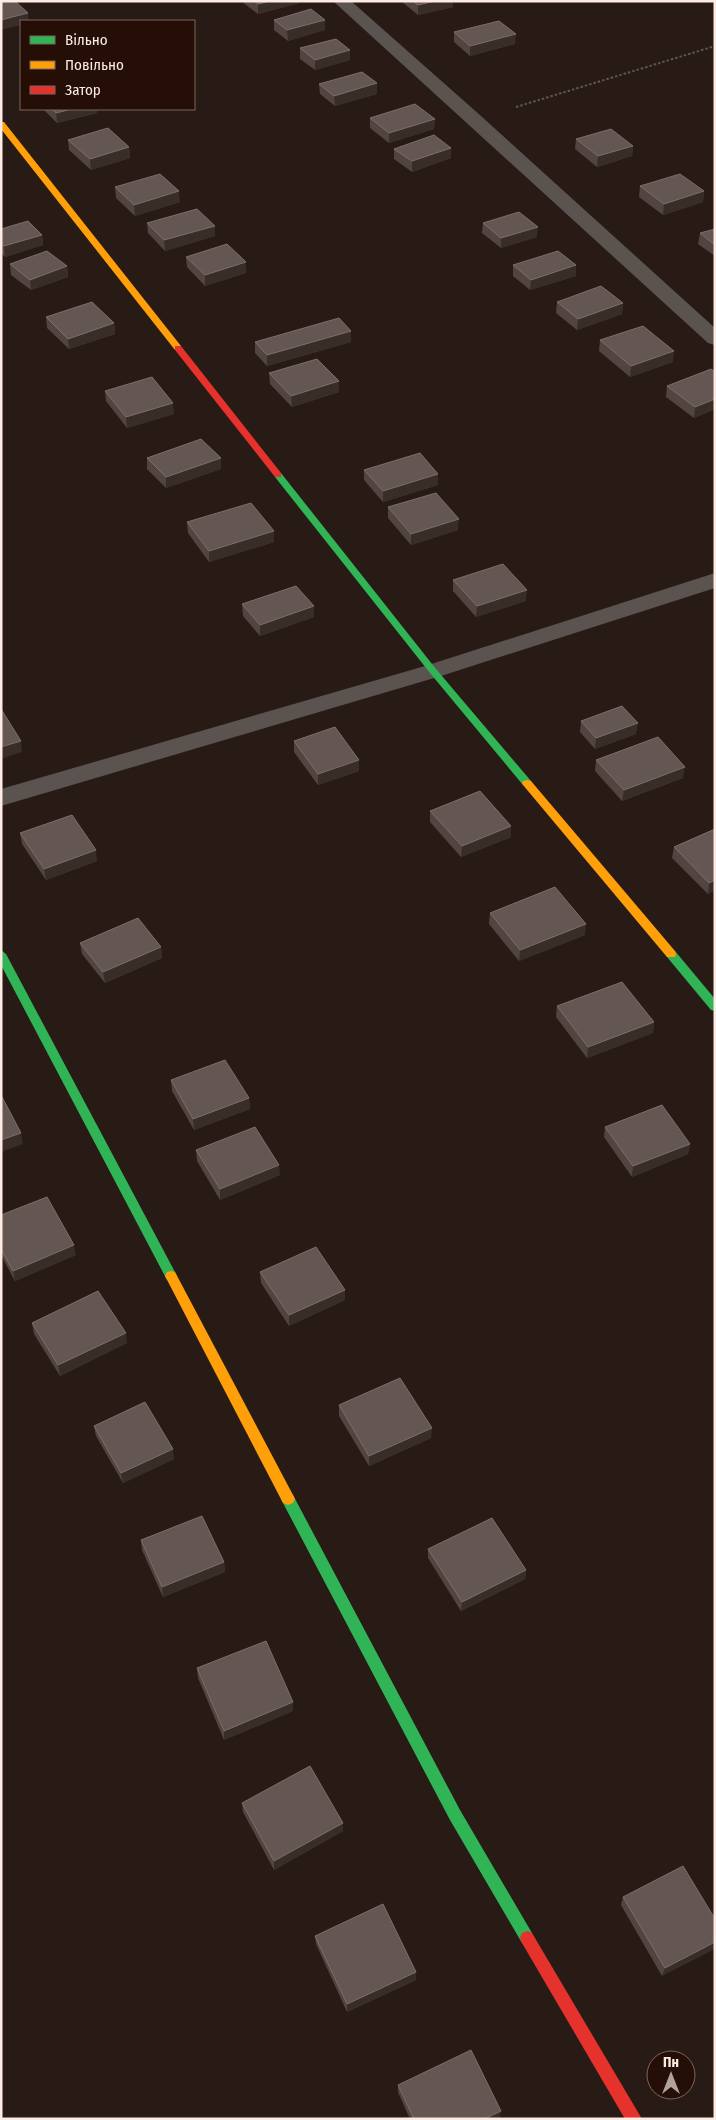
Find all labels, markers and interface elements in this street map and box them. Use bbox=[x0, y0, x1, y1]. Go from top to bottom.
legend bbox=[20, 20, 195, 110]
text: Вільно bbox=[65, 31, 108, 49]
text: Повільно bbox=[65, 56, 124, 74]
text: Затор bbox=[65, 81, 101, 99]
north arrow bbox=[646, 2050, 696, 2100]
text: Пн bbox=[663, 2054, 679, 2071]

